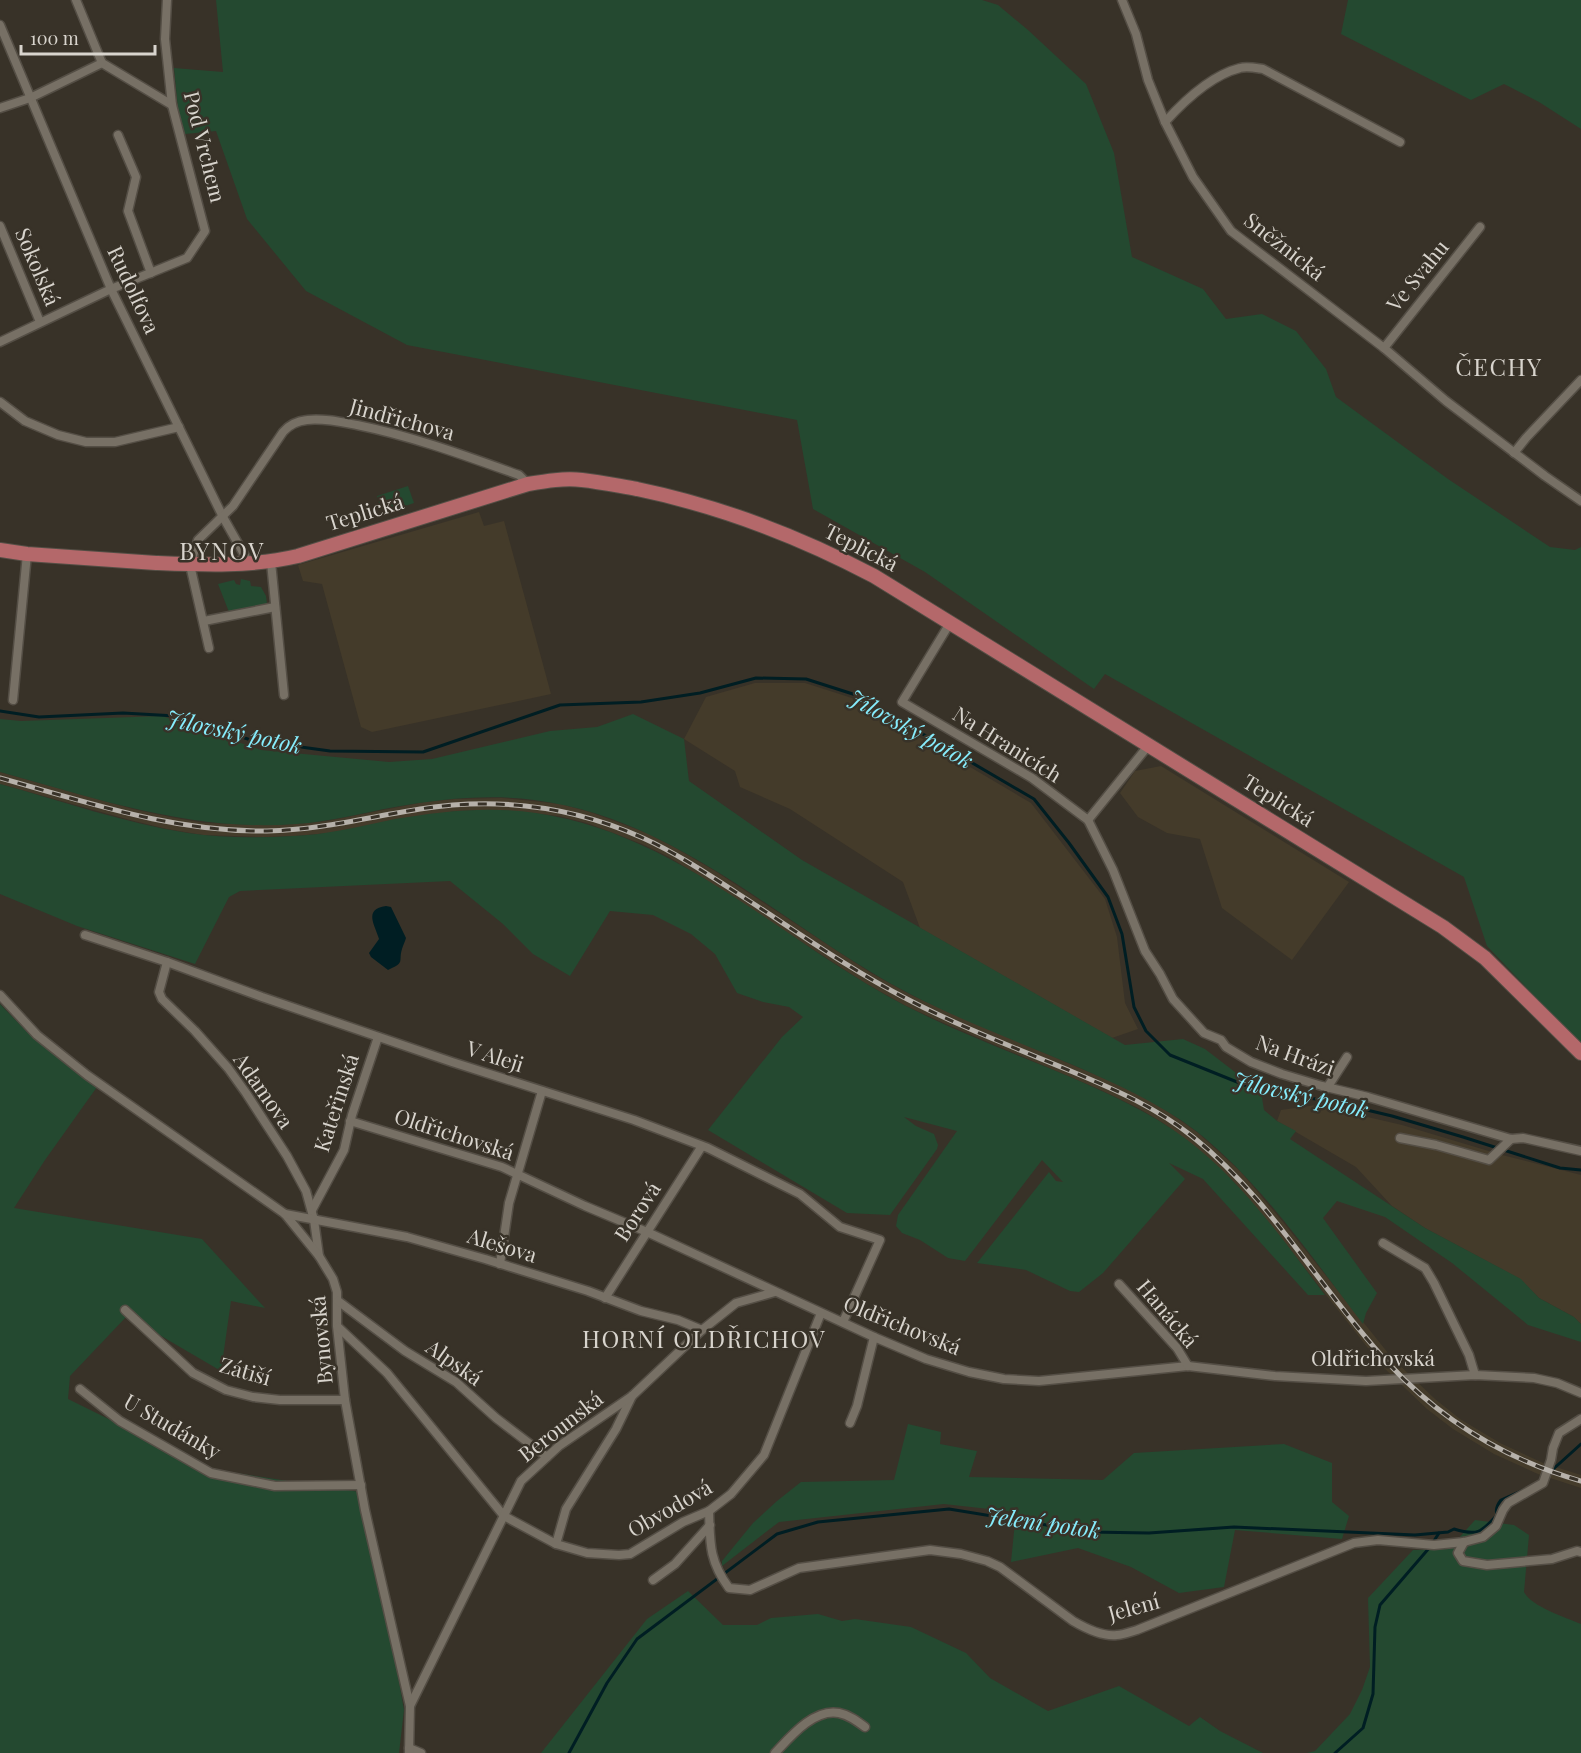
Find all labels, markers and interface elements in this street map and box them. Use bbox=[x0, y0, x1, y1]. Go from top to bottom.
scale bar bbox=[21, 18, 154, 56]
text: 100 m bbox=[30, 26, 79, 50]
street label: Pod Vrchem bbox=[179, 88, 233, 205]
street label: Sněžnická bbox=[1239, 205, 1332, 286]
street label: Sokolská bbox=[10, 223, 68, 310]
street label: Ve Svahu bbox=[1378, 233, 1454, 317]
street label: Rudolfova bbox=[102, 241, 168, 338]
district label: ČECHY bbox=[1455, 350, 1543, 382]
street label: Jindřichova bbox=[346, 390, 459, 446]
street label: Teplická bbox=[322, 486, 407, 536]
street label: Teplická bbox=[820, 516, 904, 577]
district label: BYNOV bbox=[179, 534, 265, 566]
water label: Jílovský potok bbox=[844, 682, 979, 775]
street label: Na Hranicích bbox=[948, 699, 1068, 788]
water label: Jílovský potok bbox=[164, 702, 305, 760]
street label: Teplická bbox=[1238, 766, 1320, 832]
street label: Na Hrázi bbox=[1253, 1027, 1339, 1081]
street label: V Aleji bbox=[463, 1032, 528, 1077]
street label: Adamova bbox=[228, 1046, 301, 1134]
street label: Kateřinská bbox=[306, 1049, 364, 1155]
water label: Jílovský potok bbox=[1231, 1064, 1372, 1124]
street label: Oldřichovská bbox=[391, 1101, 518, 1166]
street label: Borová bbox=[607, 1175, 666, 1246]
street label: Alešova bbox=[464, 1220, 541, 1268]
street label: Hanácká bbox=[1132, 1273, 1206, 1353]
street label: Oldřichovská bbox=[840, 1288, 966, 1361]
street label: Bynovská bbox=[302, 1294, 338, 1386]
district label: HORNÍ OLDŘICHOV bbox=[582, 1322, 826, 1354]
street label: Alpská bbox=[421, 1331, 489, 1391]
street label: Oldřichovská bbox=[1311, 1343, 1436, 1371]
street label: Zátiší bbox=[217, 1349, 274, 1391]
street label: Berounská bbox=[512, 1383, 608, 1467]
street label: U Studánky bbox=[119, 1386, 227, 1465]
street label: Obvodová bbox=[622, 1472, 717, 1543]
water label: Jelení potok bbox=[984, 1499, 1102, 1545]
street label: Jelení bbox=[1104, 1586, 1162, 1627]

